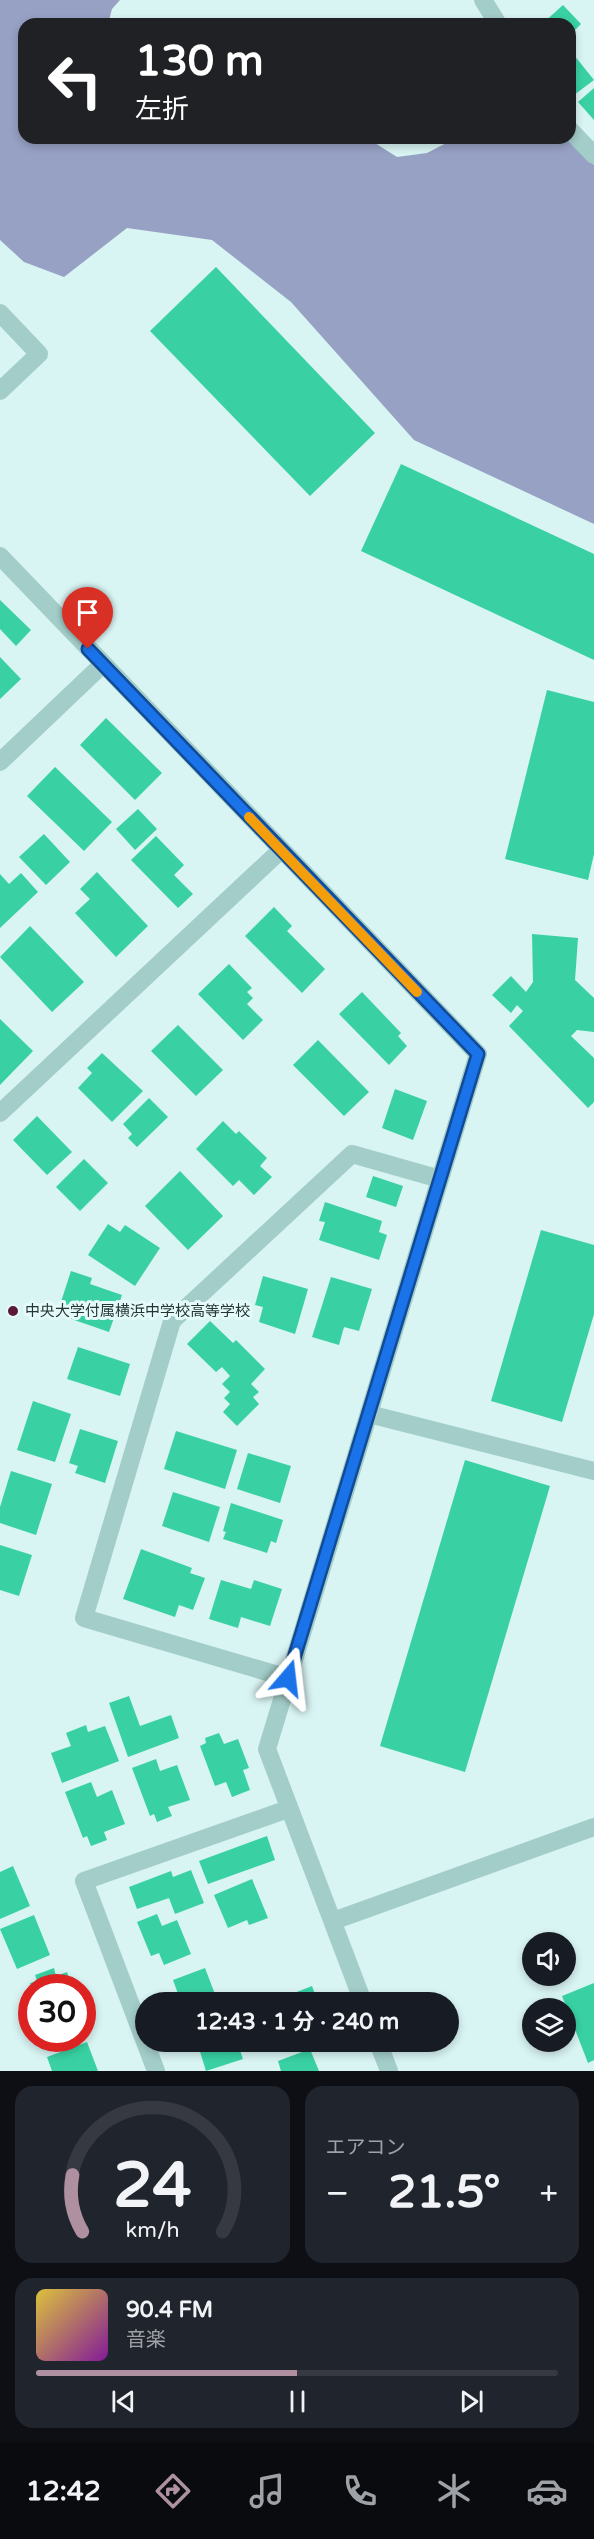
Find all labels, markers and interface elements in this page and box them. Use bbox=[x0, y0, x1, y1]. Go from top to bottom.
text: 130 m bbox=[135, 36, 264, 87]
icon: left bbox=[36, 42, 114, 120]
text: 左折 bbox=[135, 93, 189, 126]
pin bbox=[62, 587, 113, 649]
icon: arrive bbox=[71, 596, 104, 629]
place label: 中央大学付属横浜中学校高等学校 bbox=[25, 1302, 250, 1320]
marker: 中央大学付属横浜中学校高等学校 bbox=[6, 1304, 20, 1318]
position arrow bbox=[256, 1646, 320, 1710]
map controls bbox=[522, 1932, 576, 2052]
button: sound bbox=[522, 1932, 576, 1986]
speed limit sign: 30 bbox=[18, 1974, 96, 2052]
button: layers bbox=[522, 1998, 576, 2052]
text: 12:43 · 1 分 · 240 m bbox=[195, 2009, 399, 2035]
text: エアコン bbox=[326, 2136, 406, 2160]
text: 24 bbox=[113, 2149, 191, 2224]
text: 21.5° bbox=[388, 2166, 501, 2220]
text: − bbox=[326, 2174, 349, 2213]
text: + bbox=[539, 2174, 558, 2213]
text: km/h bbox=[125, 2217, 179, 2243]
text: 90.4 FM bbox=[126, 2297, 213, 2323]
text: 音楽 bbox=[126, 2328, 166, 2352]
icon: previous bbox=[107, 2385, 140, 2418]
icon: pause bbox=[281, 2385, 314, 2418]
icon: next bbox=[455, 2385, 488, 2418]
icon: directions bbox=[152, 2470, 194, 2512]
icon: music bbox=[246, 2470, 288, 2512]
icon: phone bbox=[339, 2470, 381, 2512]
icon: climate bbox=[433, 2470, 475, 2512]
icon: car bbox=[526, 2470, 568, 2512]
text: 12:42 bbox=[26, 2475, 101, 2508]

